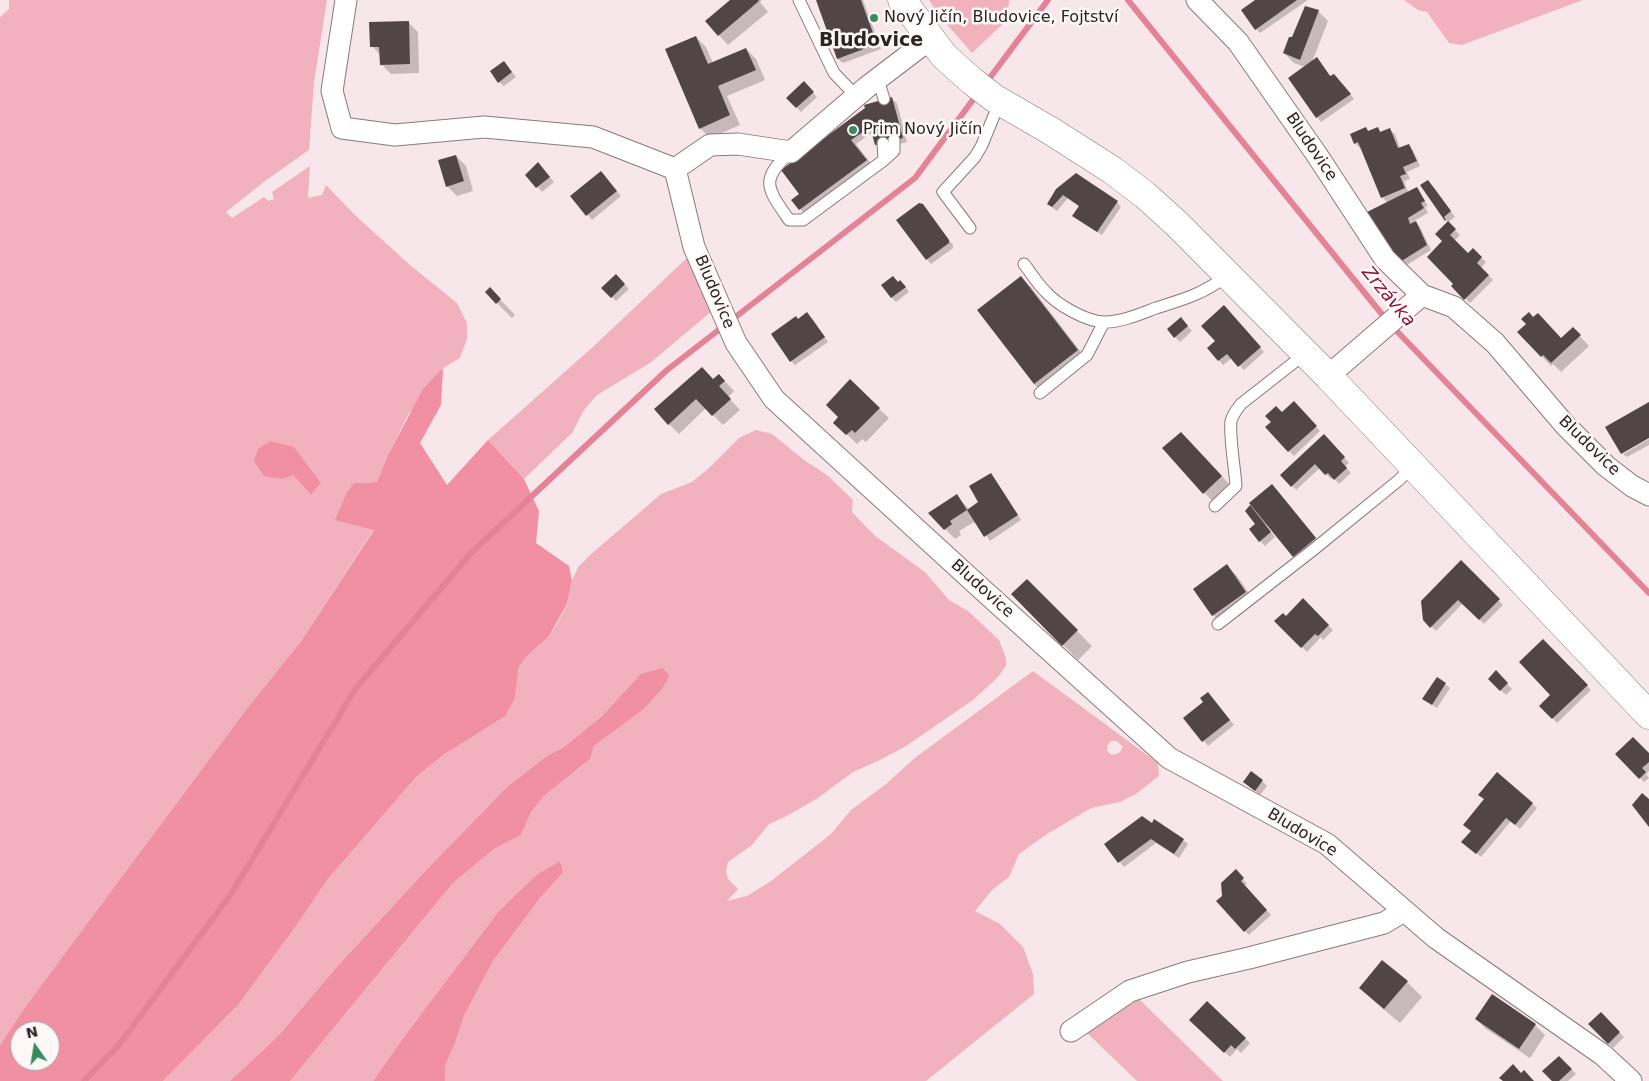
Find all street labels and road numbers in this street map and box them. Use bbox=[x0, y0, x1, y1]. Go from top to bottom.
street label: Bludovice bbox=[1281, 109, 1341, 185]
street label: Bludovice bbox=[690, 252, 738, 332]
street label: Bludovice bbox=[1554, 412, 1624, 480]
street label: Bludovice bbox=[947, 556, 1017, 622]
street label: Bludovice bbox=[1264, 805, 1340, 861]

